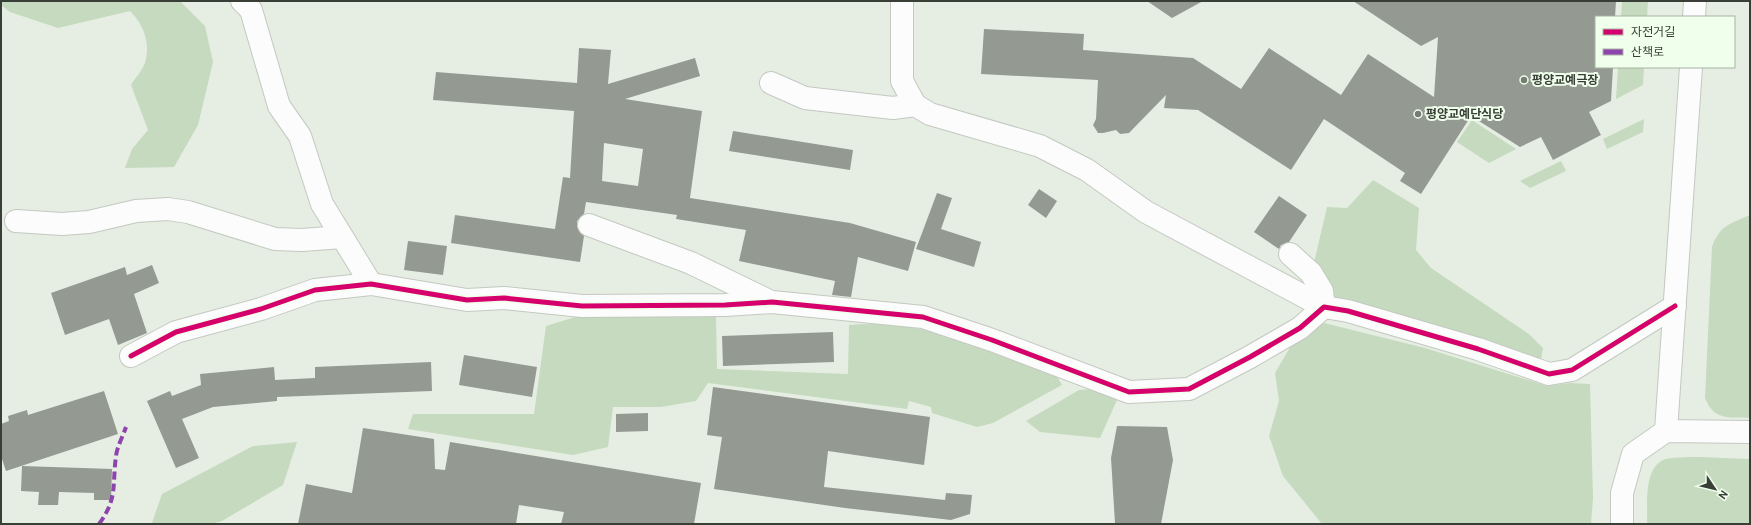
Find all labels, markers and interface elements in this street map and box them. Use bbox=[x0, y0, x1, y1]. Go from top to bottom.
legend bbox=[1595, 16, 1735, 68]
text: 자전거길 bbox=[1631, 25, 1675, 41]
text: 산책로 bbox=[1631, 45, 1664, 61]
place label: 평양교예극장 bbox=[1532, 73, 1598, 89]
marker: 평양교예극장 bbox=[1519, 75, 1529, 85]
place label: 평양교예단식당 bbox=[1426, 107, 1503, 123]
marker: 평양교예단식당 bbox=[1413, 109, 1423, 119]
north arrow bbox=[1695, 469, 1735, 509]
text: N bbox=[1714, 487, 1730, 501]

